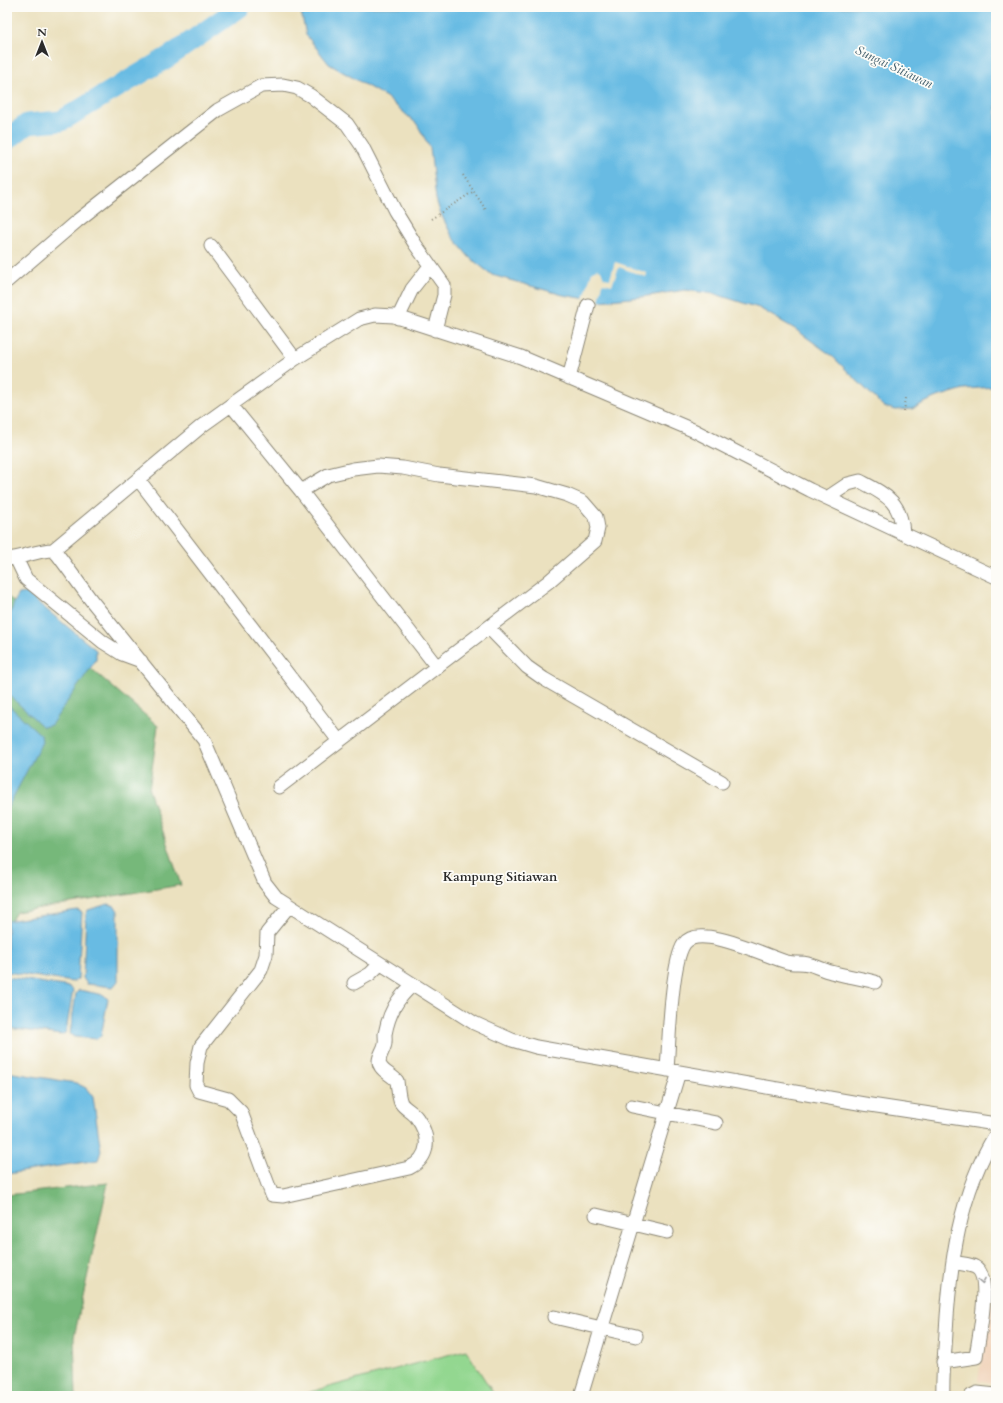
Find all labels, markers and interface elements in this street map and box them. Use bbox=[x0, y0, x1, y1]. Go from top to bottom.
north arrow bbox=[22, 22, 62, 62]
text: N bbox=[37, 25, 47, 40]
water label: Sungai Sitiawan bbox=[852, 41, 936, 93]
district label: Kampung Sitiawan bbox=[443, 868, 558, 886]
one-way arrow bbox=[978, 1278, 986, 1284]

